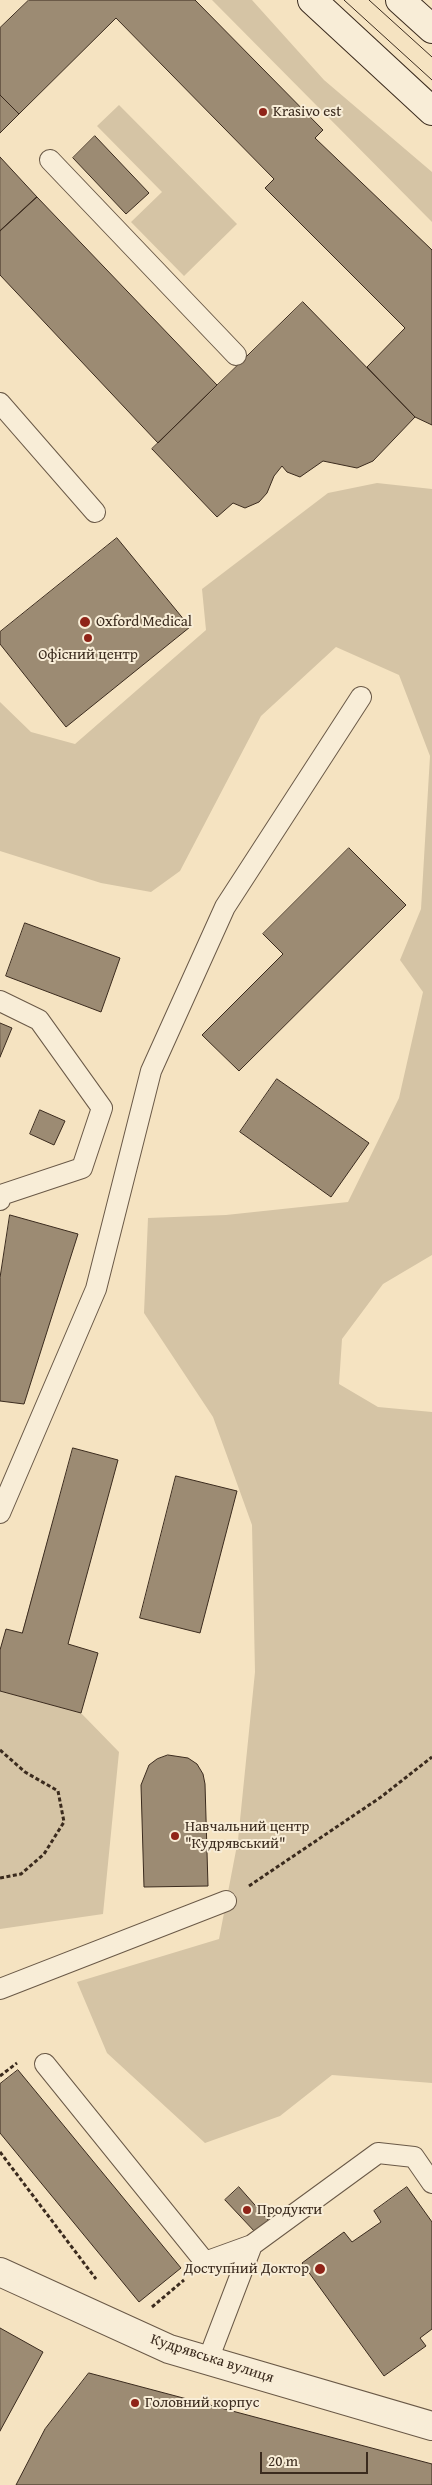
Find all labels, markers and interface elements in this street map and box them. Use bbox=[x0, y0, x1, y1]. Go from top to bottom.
place label: Krasivo est bbox=[273, 103, 342, 121]
marker: Krasivo est bbox=[257, 106, 269, 118]
place label: Oxford Medical bbox=[96, 613, 192, 631]
marker: Oxford Medical bbox=[78, 615, 92, 629]
marker: Офісний центр bbox=[82, 632, 94, 644]
place label: Офісний центр bbox=[38, 646, 138, 664]
place label: Навчальний центр "Кудрявський" bbox=[185, 1818, 309, 1853]
marker: Навчальний центр "Кудрявський" bbox=[169, 1830, 181, 1842]
place label: Продукти bbox=[257, 2201, 322, 2219]
marker: Продукти bbox=[241, 2204, 253, 2216]
place label: Доступний Доктор bbox=[184, 2260, 309, 2278]
marker: Доступний Доктор bbox=[313, 2262, 327, 2276]
street label: Кудрявська вулиця bbox=[148, 2331, 276, 2387]
place label: Головний корпус bbox=[145, 2394, 259, 2412]
marker: Головний корпус bbox=[129, 2397, 141, 2409]
scale bar bbox=[262, 2442, 370, 2474]
text: 20 m bbox=[268, 2450, 298, 2471]

